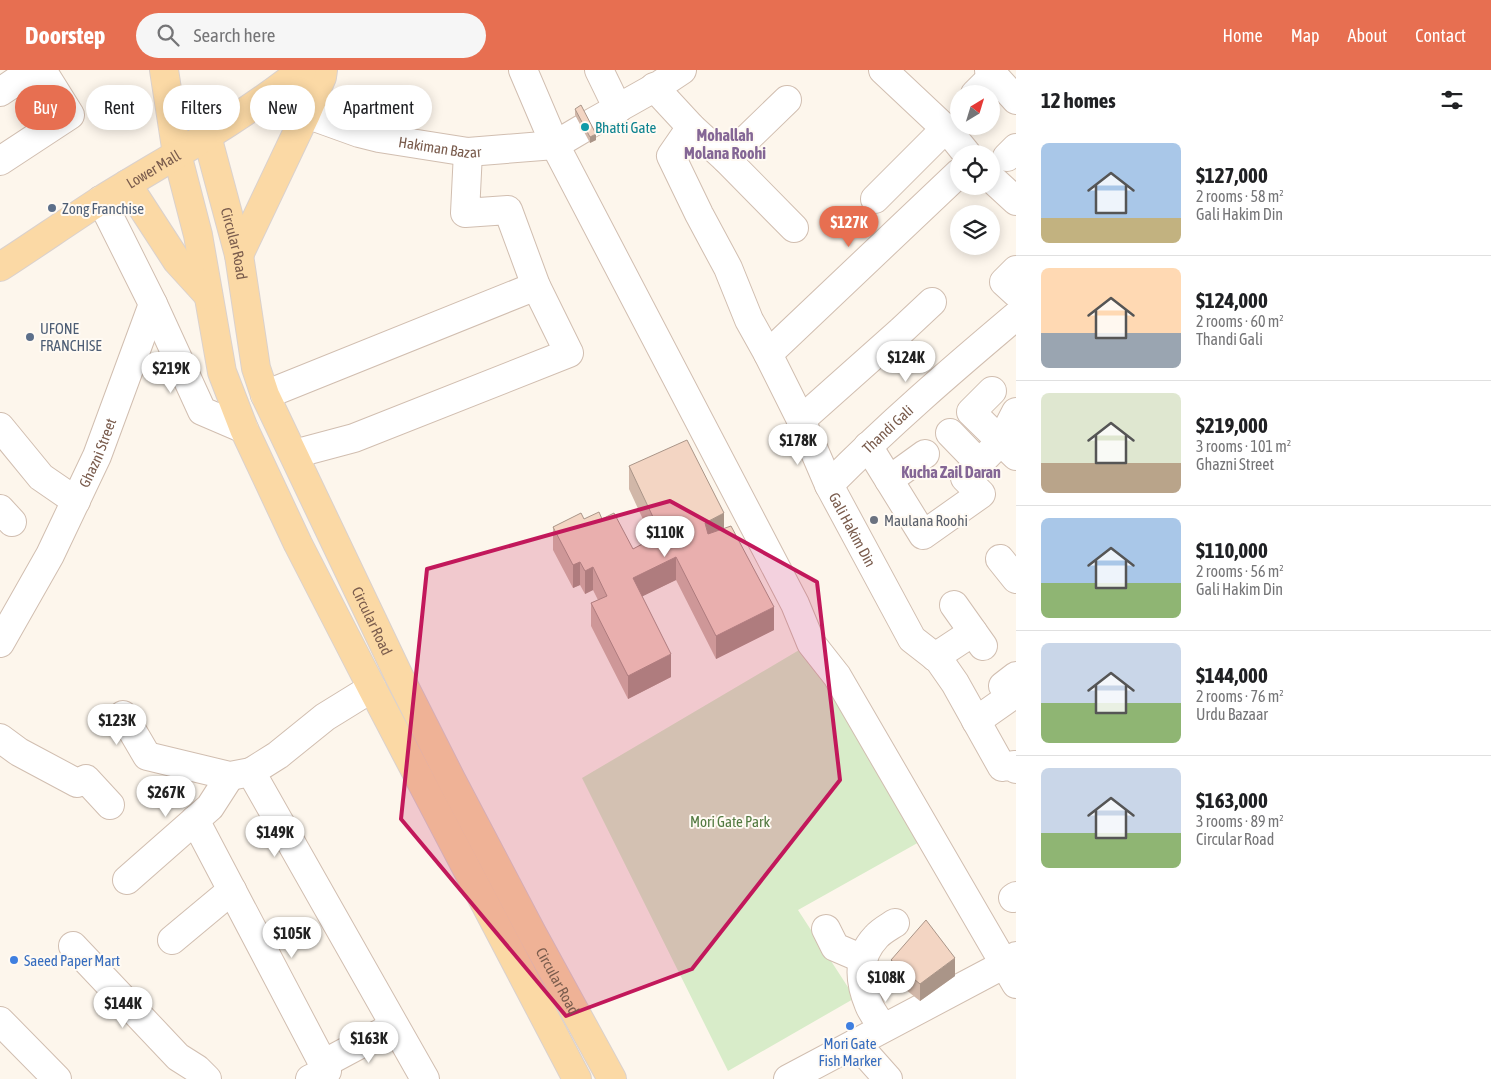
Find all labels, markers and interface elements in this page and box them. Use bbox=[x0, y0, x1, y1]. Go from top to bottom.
search box bbox=[136, 13, 486, 58]
icon: search bbox=[154, 21, 182, 49]
text: Doorstep bbox=[25, 22, 106, 49]
text: Search here bbox=[194, 24, 275, 46]
text: Home bbox=[1223, 25, 1263, 46]
text: Map bbox=[1291, 25, 1320, 46]
text: About bbox=[1348, 25, 1387, 46]
text: Contact bbox=[1415, 25, 1466, 46]
chip: Buy bbox=[15, 85, 76, 130]
chip: Rent bbox=[86, 85, 153, 130]
chip: Filters bbox=[163, 85, 240, 130]
chip: New bbox=[250, 85, 315, 130]
chip: Apartment bbox=[325, 85, 432, 130]
north arrow bbox=[950, 85, 1000, 135]
map controls bbox=[950, 85, 1000, 255]
icon: filters bbox=[1438, 86, 1466, 114]
text: 12 homes bbox=[1041, 88, 1116, 112]
place label: Bhatti Gate bbox=[595, 119, 657, 136]
marker: Bhatti Gate bbox=[579, 121, 591, 133]
district label: Mohallah Molana Roohi bbox=[684, 126, 766, 162]
street label: Hakiman Bazar bbox=[397, 133, 482, 161]
button: locate bbox=[950, 145, 1000, 195]
street label: Lower Mall bbox=[123, 146, 183, 191]
icon: home bbox=[1081, 163, 1141, 223]
text: $127,000 bbox=[1196, 163, 1268, 187]
text: 2 rooms · 58 m² bbox=[1196, 187, 1284, 205]
place label: Zong Franchise bbox=[62, 200, 144, 217]
marker: Zong Franchise bbox=[46, 202, 58, 214]
street label: Circular Road bbox=[218, 205, 251, 281]
button: layers bbox=[950, 205, 1000, 255]
text: Gali Hakim Din bbox=[1196, 205, 1283, 223]
pin: $127K bbox=[814, 206, 884, 248]
text: $127K bbox=[830, 213, 868, 231]
icon: home bbox=[1081, 288, 1141, 348]
text: $124,000 bbox=[1196, 288, 1268, 312]
text: 2 rooms · 60 m² bbox=[1196, 312, 1284, 330]
place label: UFONE FRANCHISE bbox=[40, 320, 102, 354]
text: Thandi Gali bbox=[1196, 330, 1263, 348]
marker: UFONE FRANCHISE bbox=[24, 331, 36, 343]
pin: $124K bbox=[871, 340, 941, 383]
text: $124K bbox=[887, 348, 925, 366]
pin: $219K bbox=[136, 352, 206, 394]
text: $219K bbox=[152, 359, 190, 377]
street label: Thandi Gali bbox=[858, 401, 916, 456]
icon: home bbox=[1081, 413, 1141, 473]
text: $219,000 bbox=[1196, 413, 1268, 437]
street label: Ghazni Street bbox=[75, 416, 119, 490]
pin: $178K bbox=[763, 424, 833, 466]
text: $178K bbox=[779, 431, 817, 449]
text: 3 rooms · 101 m² bbox=[1196, 437, 1291, 455]
text: Ghazni Street bbox=[1196, 455, 1274, 473]
district label: Kucha Zail Daran bbox=[901, 463, 1001, 481]
street label: Gali Hakim Din bbox=[826, 489, 880, 569]
place label: Maulana Roohi bbox=[884, 512, 968, 529]
marker: Maulana Roohi bbox=[868, 514, 880, 526]
pin: $110K bbox=[630, 516, 700, 558]
text: $110K bbox=[646, 523, 684, 541]
icon: home bbox=[1081, 538, 1141, 598]
text: $110,000 bbox=[1196, 538, 1268, 562]
text: 2 rooms · 56 m² bbox=[1196, 562, 1284, 580]
text: Gali Hakim Din bbox=[1196, 580, 1283, 598]
street label: Circular Road bbox=[349, 584, 396, 658]
icon: home bbox=[1081, 663, 1141, 723]
text: $144,000 bbox=[1196, 663, 1268, 687]
text: 2 rooms · 76 m² bbox=[1196, 687, 1284, 705]
pin: $123K bbox=[82, 704, 152, 746]
text: Urdu Bazaar bbox=[1196, 705, 1268, 723]
text: $123K bbox=[98, 711, 136, 729]
pin: $267K bbox=[131, 776, 201, 818]
text: $267K bbox=[147, 783, 185, 801]
icon: home bbox=[1081, 788, 1141, 848]
text: $163,000 bbox=[1196, 788, 1268, 812]
text: 3 rooms · 89 m² bbox=[1196, 812, 1284, 830]
park label: Mori Gate Park bbox=[690, 813, 770, 830]
pin: $149K bbox=[240, 816, 310, 858]
text: $149K bbox=[256, 823, 294, 841]
text: Circular Road bbox=[1196, 830, 1274, 848]
pin: $105K bbox=[257, 916, 327, 959]
text: $105K bbox=[273, 924, 311, 942]
street label: Circular Road bbox=[533, 944, 583, 1017]
place label: Saeed Paper Mart bbox=[24, 952, 120, 969]
marker: Saeed Paper Mart bbox=[8, 954, 20, 966]
pin: $108K bbox=[851, 960, 921, 1003]
text: $108K bbox=[867, 968, 905, 986]
pin: $144K bbox=[88, 986, 158, 1029]
text: $144K bbox=[104, 994, 142, 1012]
marker: Mori Gate Fish Marker bbox=[844, 1020, 856, 1032]
pin: $163K bbox=[334, 1022, 404, 1064]
text: $163K bbox=[350, 1029, 388, 1047]
place label: Mori Gate Fish Marker bbox=[818, 1035, 882, 1069]

